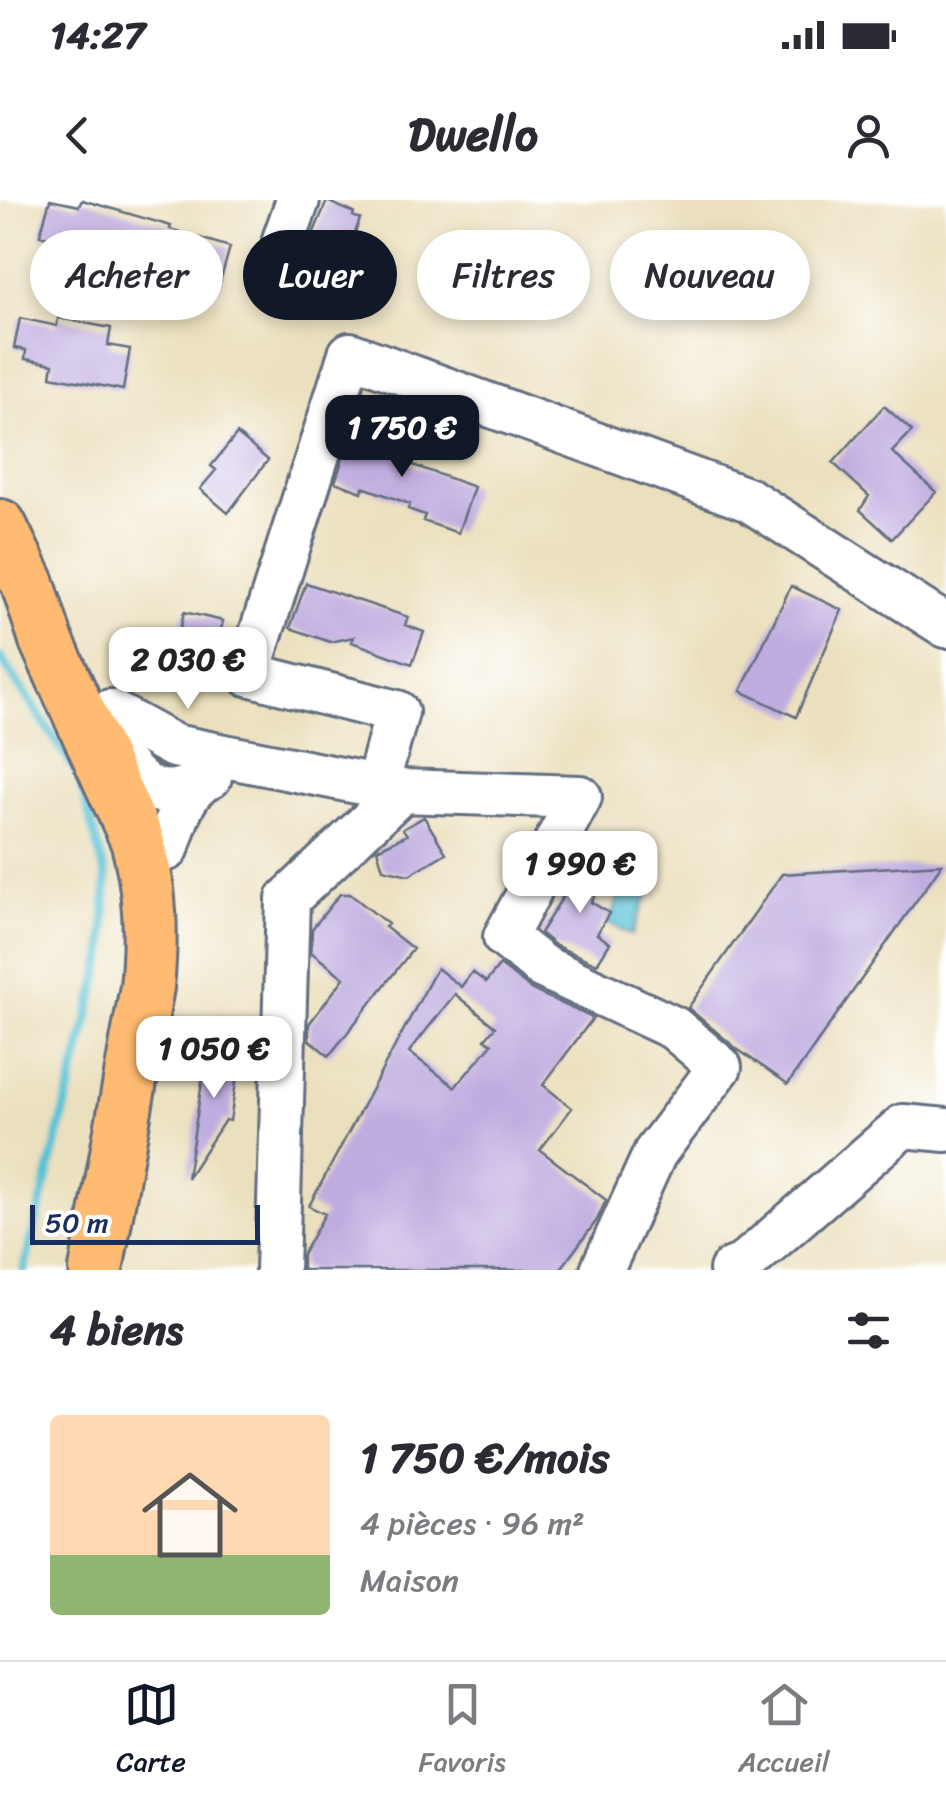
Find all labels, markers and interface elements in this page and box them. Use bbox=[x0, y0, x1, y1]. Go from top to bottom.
text: 14:27 bbox=[50, 2, 145, 69]
text: Dwello bbox=[408, 95, 538, 175]
icon: back bbox=[50, 108, 105, 163]
icon: person bbox=[841, 108, 896, 163]
chip: Acheter bbox=[30, 230, 223, 320]
chip: Louer bbox=[243, 230, 397, 320]
chip: Filtres bbox=[417, 230, 590, 320]
chip: Nouveau bbox=[610, 230, 810, 320]
pin: 1 750 € bbox=[310, 395, 494, 480]
text: 1 750 € bbox=[347, 399, 457, 456]
pin: 2 030 € bbox=[96, 627, 280, 712]
text: 2 030 € bbox=[131, 631, 245, 688]
pin: 1 990 € bbox=[488, 831, 672, 916]
text: 1 990 € bbox=[524, 835, 636, 892]
pin: 1 050 € bbox=[122, 1016, 306, 1101]
text: 1 050 € bbox=[158, 1020, 270, 1077]
text: 50 m bbox=[45, 1198, 109, 1247]
scale bar bbox=[30, 1200, 260, 1244]
text: 4 biens bbox=[50, 1293, 183, 1367]
icon: filters bbox=[841, 1303, 896, 1358]
text: 1 750 €/mois bbox=[360, 1421, 609, 1495]
icon: home bbox=[130, 1455, 250, 1575]
text: 4 pièces · 96 m² bbox=[360, 1495, 585, 1552]
text: Maison bbox=[360, 1552, 459, 1609]
tab: Carte bbox=[116, 1677, 186, 1786]
tab: Favoris bbox=[418, 1677, 506, 1786]
tab: Accueil bbox=[738, 1677, 830, 1786]

